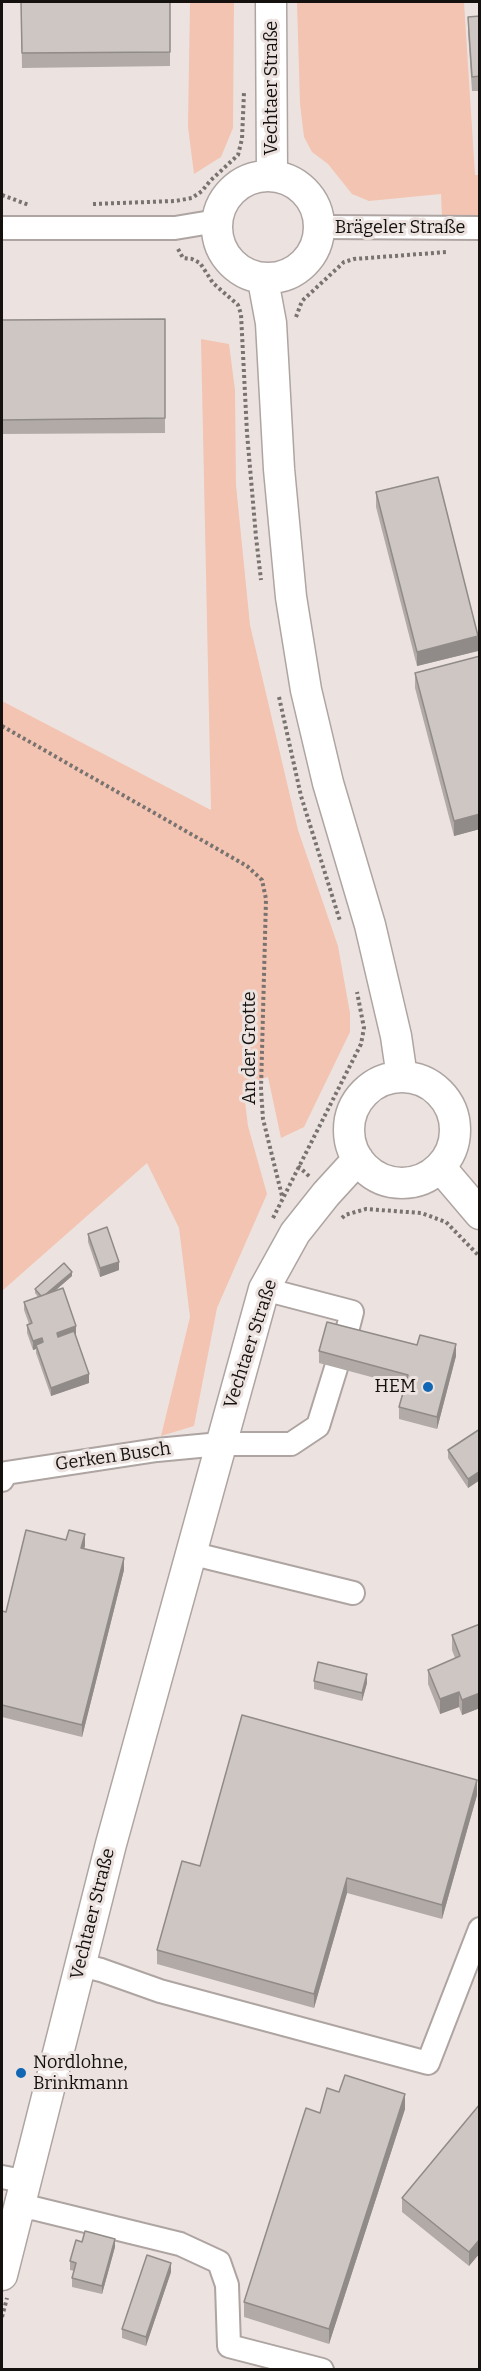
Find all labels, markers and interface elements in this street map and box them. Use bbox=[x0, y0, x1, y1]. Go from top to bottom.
street label: Vechtaer Straße bbox=[261, 21, 283, 155]
street label: Brägeler Straße bbox=[335, 217, 465, 239]
street label: An der Grotte bbox=[239, 991, 261, 1105]
street label: Vechtaer Straße bbox=[220, 1277, 282, 1411]
place label: HEM bbox=[374, 1376, 416, 1398]
marker: HEM bbox=[421, 1380, 435, 1394]
street label: Gerken Busch bbox=[54, 1438, 172, 1476]
street label: Vechtaer Straße bbox=[66, 1846, 120, 1982]
place label: Nordlohne, Brinkmann bbox=[33, 2052, 128, 2094]
marker: Nordlohne, Brinkmann bbox=[14, 2066, 28, 2080]

